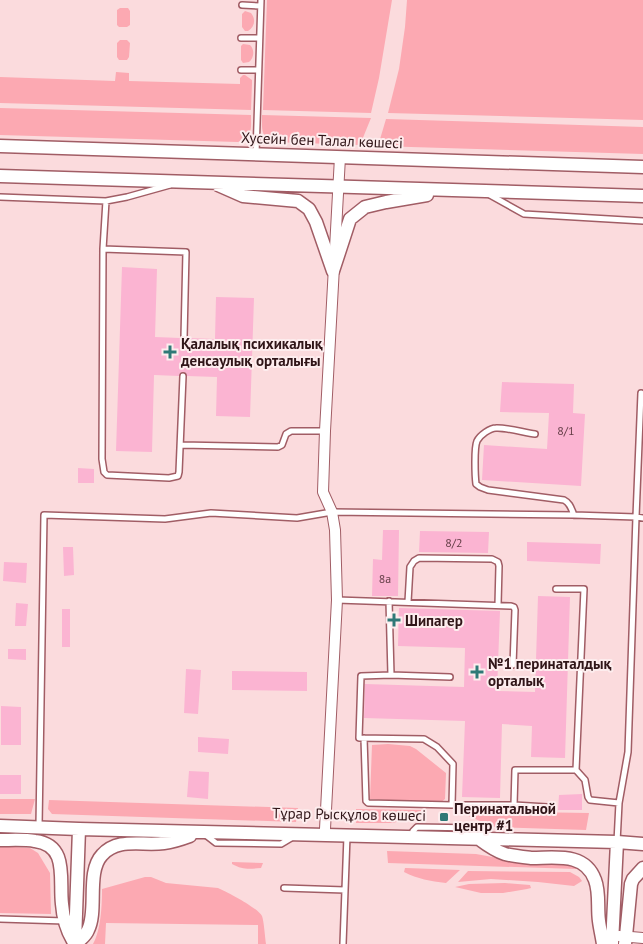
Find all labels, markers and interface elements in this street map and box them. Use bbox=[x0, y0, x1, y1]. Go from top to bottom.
street label: Хусейн бен Талал көшесі bbox=[241, 128, 403, 152]
place label: Қалалық психикалық денсаулық орталығы bbox=[180, 334, 323, 370]
marker: Қалалық психикалық денсаулық орталығы bbox=[163, 345, 177, 359]
house number: 8/1 bbox=[557, 423, 575, 438]
house number: 8/2 bbox=[445, 535, 463, 550]
house number: 8а bbox=[379, 571, 391, 586]
place label: Шипагер bbox=[405, 611, 463, 630]
marker: Шипагер bbox=[387, 613, 401, 627]
place label: №1 перинаталдық орталық bbox=[488, 654, 612, 690]
marker: №1 перинаталдық орталық bbox=[470, 665, 484, 679]
place label: Перинатальной центр #1 bbox=[454, 799, 556, 835]
street label: Тұрар Рысқұлов көшесі bbox=[272, 803, 426, 825]
marker: Перинатальной центр #1 bbox=[438, 811, 450, 823]

